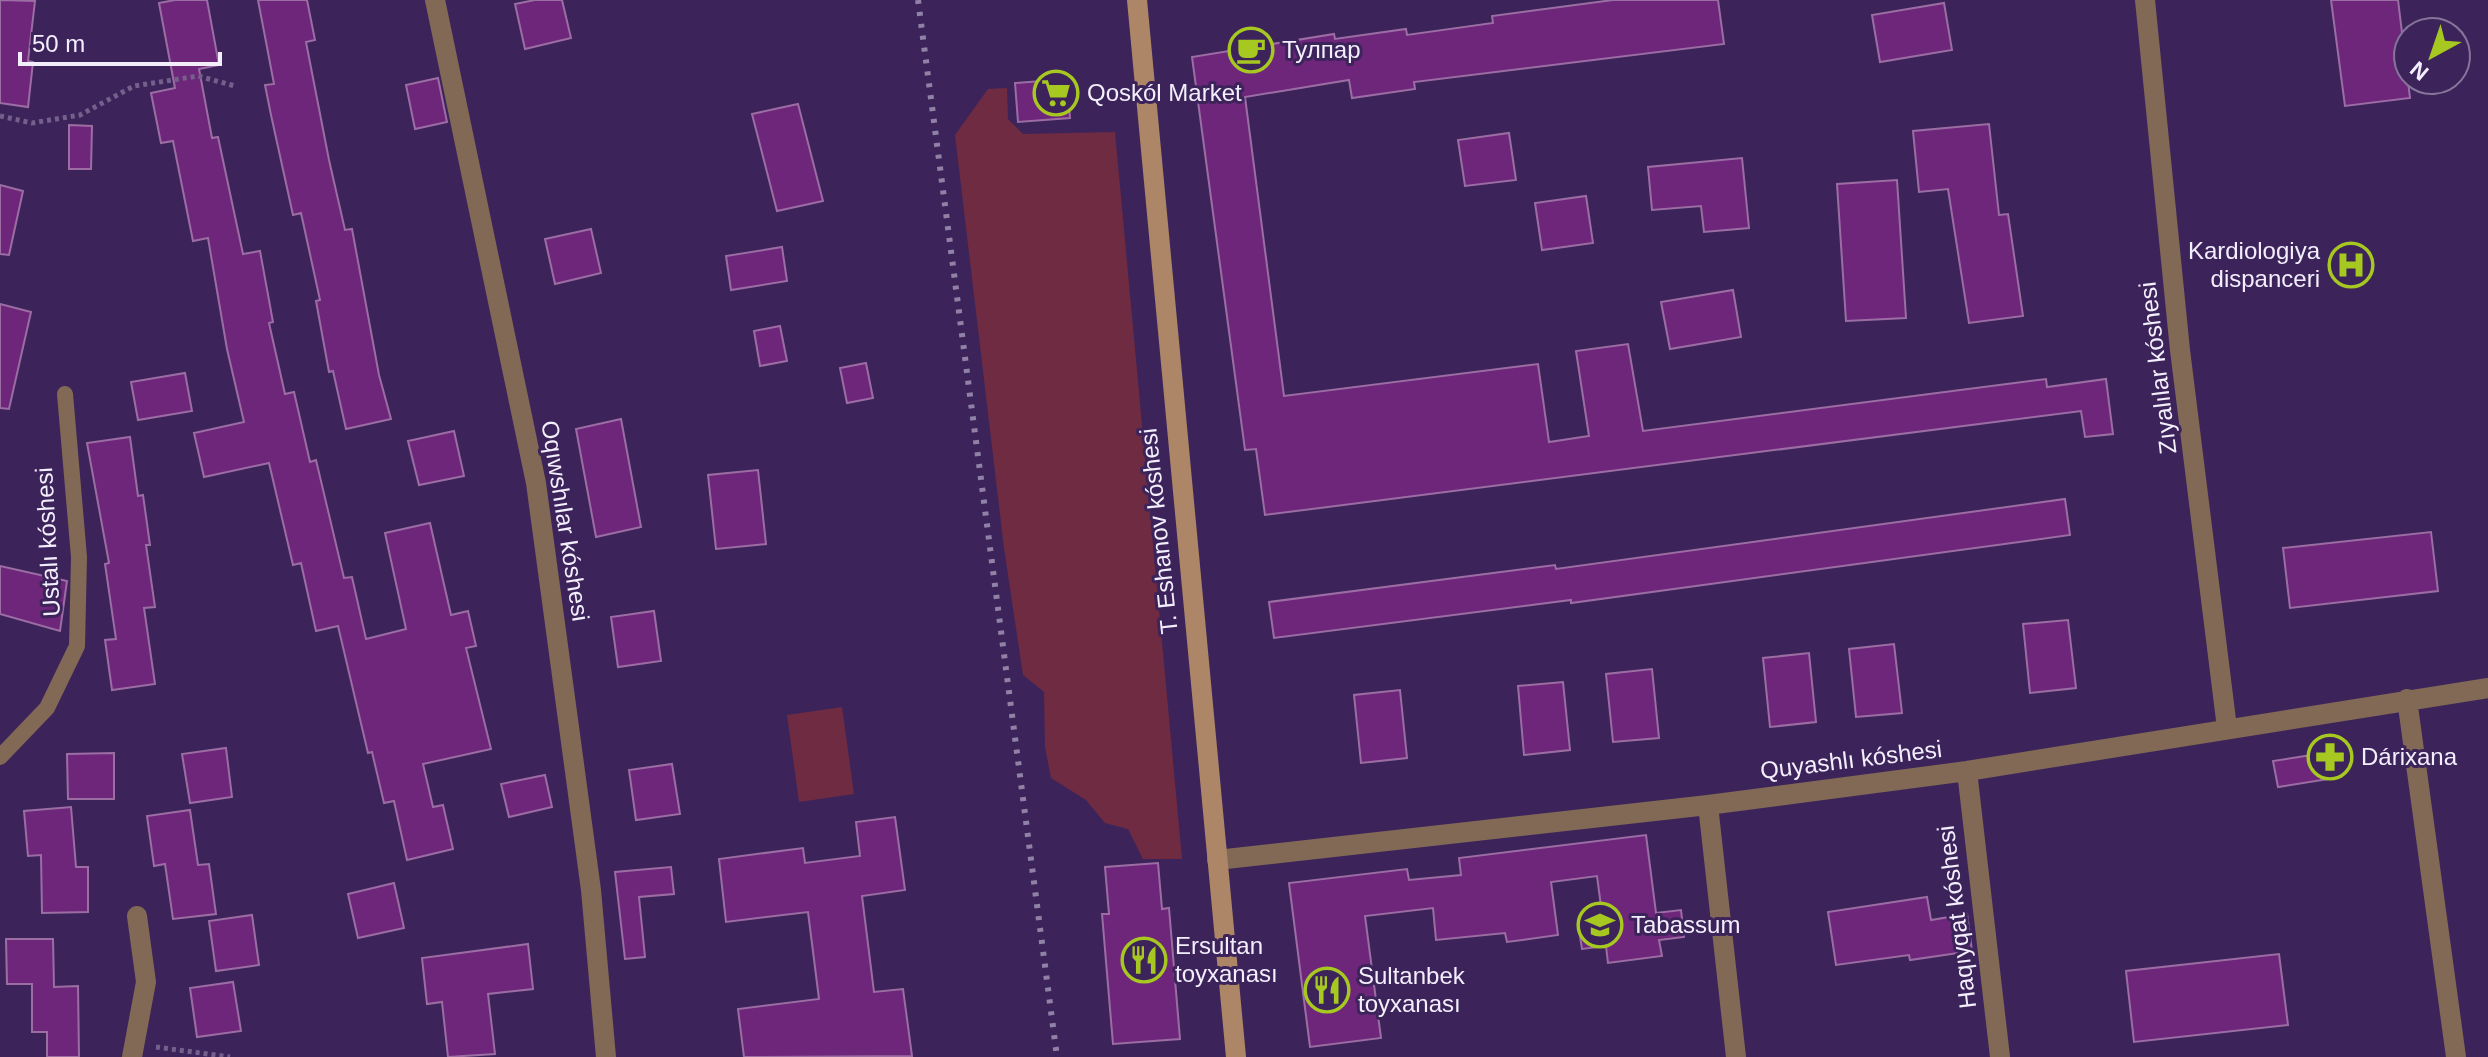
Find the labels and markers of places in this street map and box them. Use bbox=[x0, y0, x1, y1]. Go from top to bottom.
cafe icon: Тулпар bbox=[1227, 26, 1275, 74]
place label: Тулпар bbox=[1282, 36, 1360, 63]
supermarket icon: Qoskól Market bbox=[1032, 69, 1080, 117]
place label: Qoskól Market bbox=[1087, 79, 1242, 106]
place label: Kardiologiya dispanceri bbox=[2188, 237, 2321, 292]
hospital icon: Kardiologiya dispanceri bbox=[2327, 241, 2375, 289]
pharmacy icon: Dárixana bbox=[2306, 733, 2354, 781]
place label: Dárixana bbox=[2361, 743, 2458, 770]
school or university icon: Tabassum bbox=[1576, 901, 1624, 949]
place label: Tabassum bbox=[1631, 911, 1740, 938]
place label: Ersultan toyxanası bbox=[1175, 932, 1278, 987]
restaurant icon: Ersultan toyxanası bbox=[1120, 936, 1168, 984]
place label: Sultanbek toyxanası bbox=[1358, 962, 1466, 1017]
restaurant icon: Sultanbek toyxanası bbox=[1303, 966, 1351, 1014]

